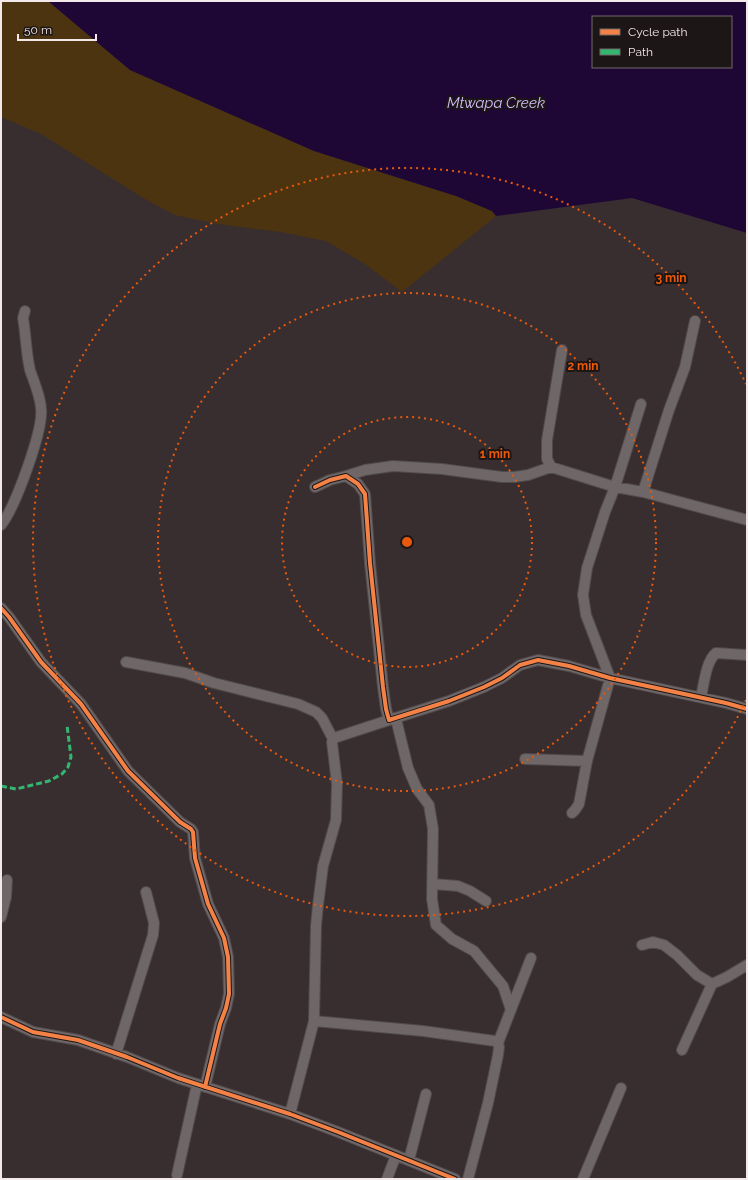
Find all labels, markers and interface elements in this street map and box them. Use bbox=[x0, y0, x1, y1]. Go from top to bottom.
scale bar bbox=[18, 16, 96, 42]
legend bbox=[592, 16, 732, 68]
text: 50 m bbox=[24, 23, 52, 37]
text: Cycle path bbox=[628, 25, 687, 39]
text: Path bbox=[628, 45, 653, 59]
water label: Mtwapa Creek bbox=[447, 94, 545, 112]
text: 3 min bbox=[655, 271, 687, 285]
text: 2 min bbox=[567, 359, 599, 373]
text: 1 min bbox=[480, 447, 510, 461]
centre of rings bbox=[400, 535, 414, 549]

